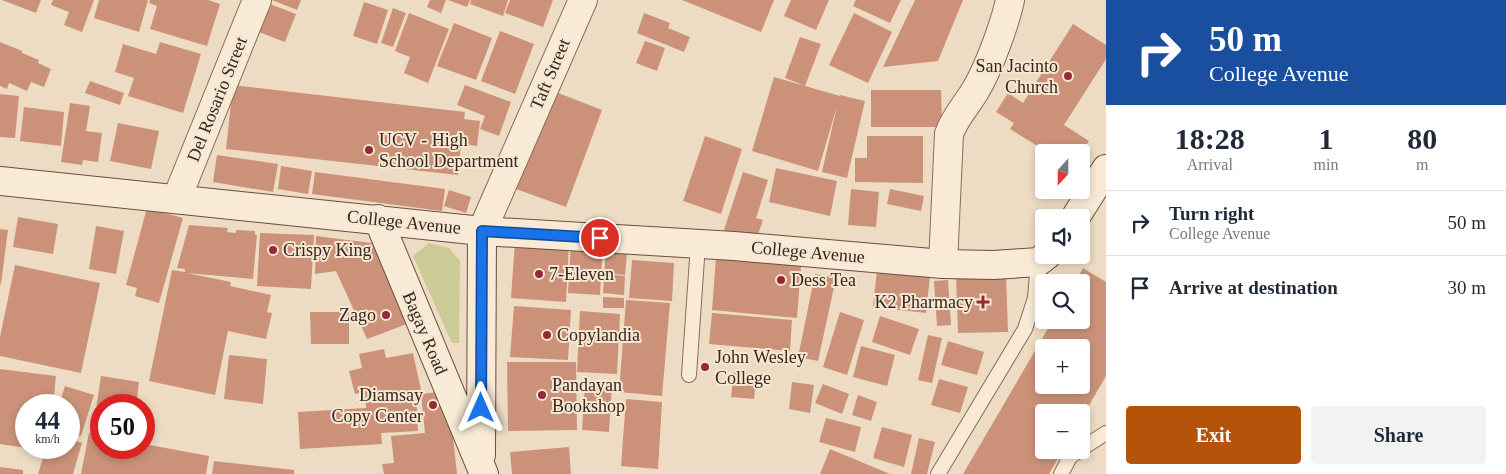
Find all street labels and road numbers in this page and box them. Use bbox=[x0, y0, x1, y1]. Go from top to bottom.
street label: Del Rosario Street bbox=[183, 34, 251, 164]
street label: Taft Street bbox=[526, 35, 574, 113]
street label: College Avenue bbox=[346, 206, 462, 238]
street label: College Avenue bbox=[750, 237, 866, 267]
street label: Bagay Road bbox=[399, 288, 451, 378]

